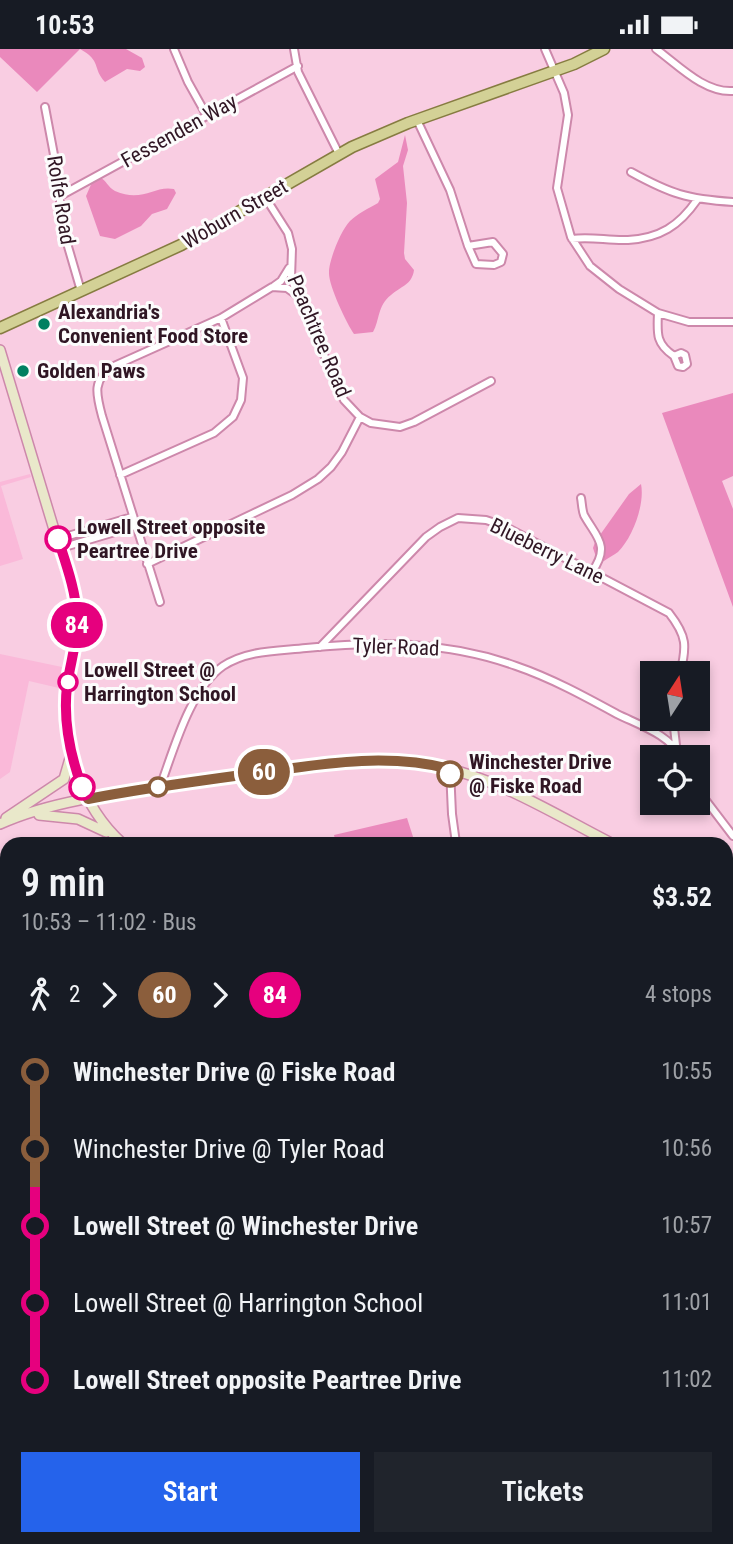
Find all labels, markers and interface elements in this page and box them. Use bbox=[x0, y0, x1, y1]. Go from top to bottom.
text: 10:53 bbox=[35, 10, 95, 40]
street label: Fessenden Way bbox=[117, 89, 241, 173]
street label: Rolfe Road bbox=[42, 154, 80, 246]
street label: Woburn Street bbox=[178, 174, 292, 254]
street label: Peachtree Road bbox=[282, 271, 356, 401]
place label: Alexandria's Convenient Food Store bbox=[58, 300, 248, 348]
marker: Alexandria's Convenient Food Store bbox=[36, 316, 52, 332]
place label: Golden Paws bbox=[37, 359, 145, 383]
marker: Golden Paws bbox=[15, 363, 31, 379]
street label: Blueberry Lane bbox=[486, 513, 608, 589]
place label: Lowell Street opposite Peartree Drive bbox=[77, 515, 265, 563]
marker: Lowell Street opposite Peartree Drive bbox=[45, 526, 71, 552]
line badge: 84 bbox=[46, 602, 108, 648]
text: 84 bbox=[65, 611, 89, 639]
street label: Tyler Road bbox=[352, 633, 440, 661]
place label: Lowell Street @ Harrington School bbox=[84, 658, 236, 706]
north arrow bbox=[640, 661, 710, 731]
map controls bbox=[640, 661, 710, 815]
marker: Lowell Street @ Harrington School bbox=[58, 672, 78, 692]
button: locate bbox=[640, 745, 710, 815]
line badge: 60 bbox=[232, 749, 296, 795]
place label: Winchester Drive @ Fiske Road bbox=[469, 750, 612, 798]
text: 60 bbox=[252, 758, 276, 786]
marker: Winchester Drive @ Fiske Road bbox=[437, 761, 463, 787]
unlabelled marker bbox=[69, 774, 95, 800]
unlabelled marker bbox=[148, 777, 168, 797]
text: 9 min bbox=[21, 861, 105, 905]
text: $3.52 bbox=[652, 882, 712, 912]
text: 10:53 – 11:02 · Bus bbox=[21, 909, 197, 936]
icon: walk bbox=[21, 976, 59, 1014]
icon: forward bbox=[90, 976, 128, 1014]
icon: forward bbox=[201, 976, 239, 1014]
text: 2 bbox=[69, 981, 80, 1008]
text: 60 bbox=[152, 981, 177, 1009]
text: 84 bbox=[263, 981, 287, 1009]
text: 4 stops bbox=[645, 981, 712, 1008]
text: Winchester Drive @ Fiske Road bbox=[73, 1057, 395, 1087]
text: 10:55 bbox=[661, 1058, 712, 1085]
text: Winchester Drive @ Tyler Road bbox=[73, 1134, 385, 1164]
text: 10:56 bbox=[661, 1135, 712, 1162]
text: Lowell Street @ Winchester Drive bbox=[73, 1211, 418, 1241]
text: 10:57 bbox=[661, 1212, 712, 1239]
text: Lowell Street @ Harrington School bbox=[73, 1288, 423, 1318]
text: 11:01 bbox=[661, 1289, 712, 1316]
text: Lowell Street opposite Peartree Drive bbox=[73, 1365, 462, 1395]
text: 11:02 bbox=[661, 1366, 712, 1393]
button: Start bbox=[21, 1452, 360, 1532]
button: Tickets bbox=[374, 1452, 712, 1532]

